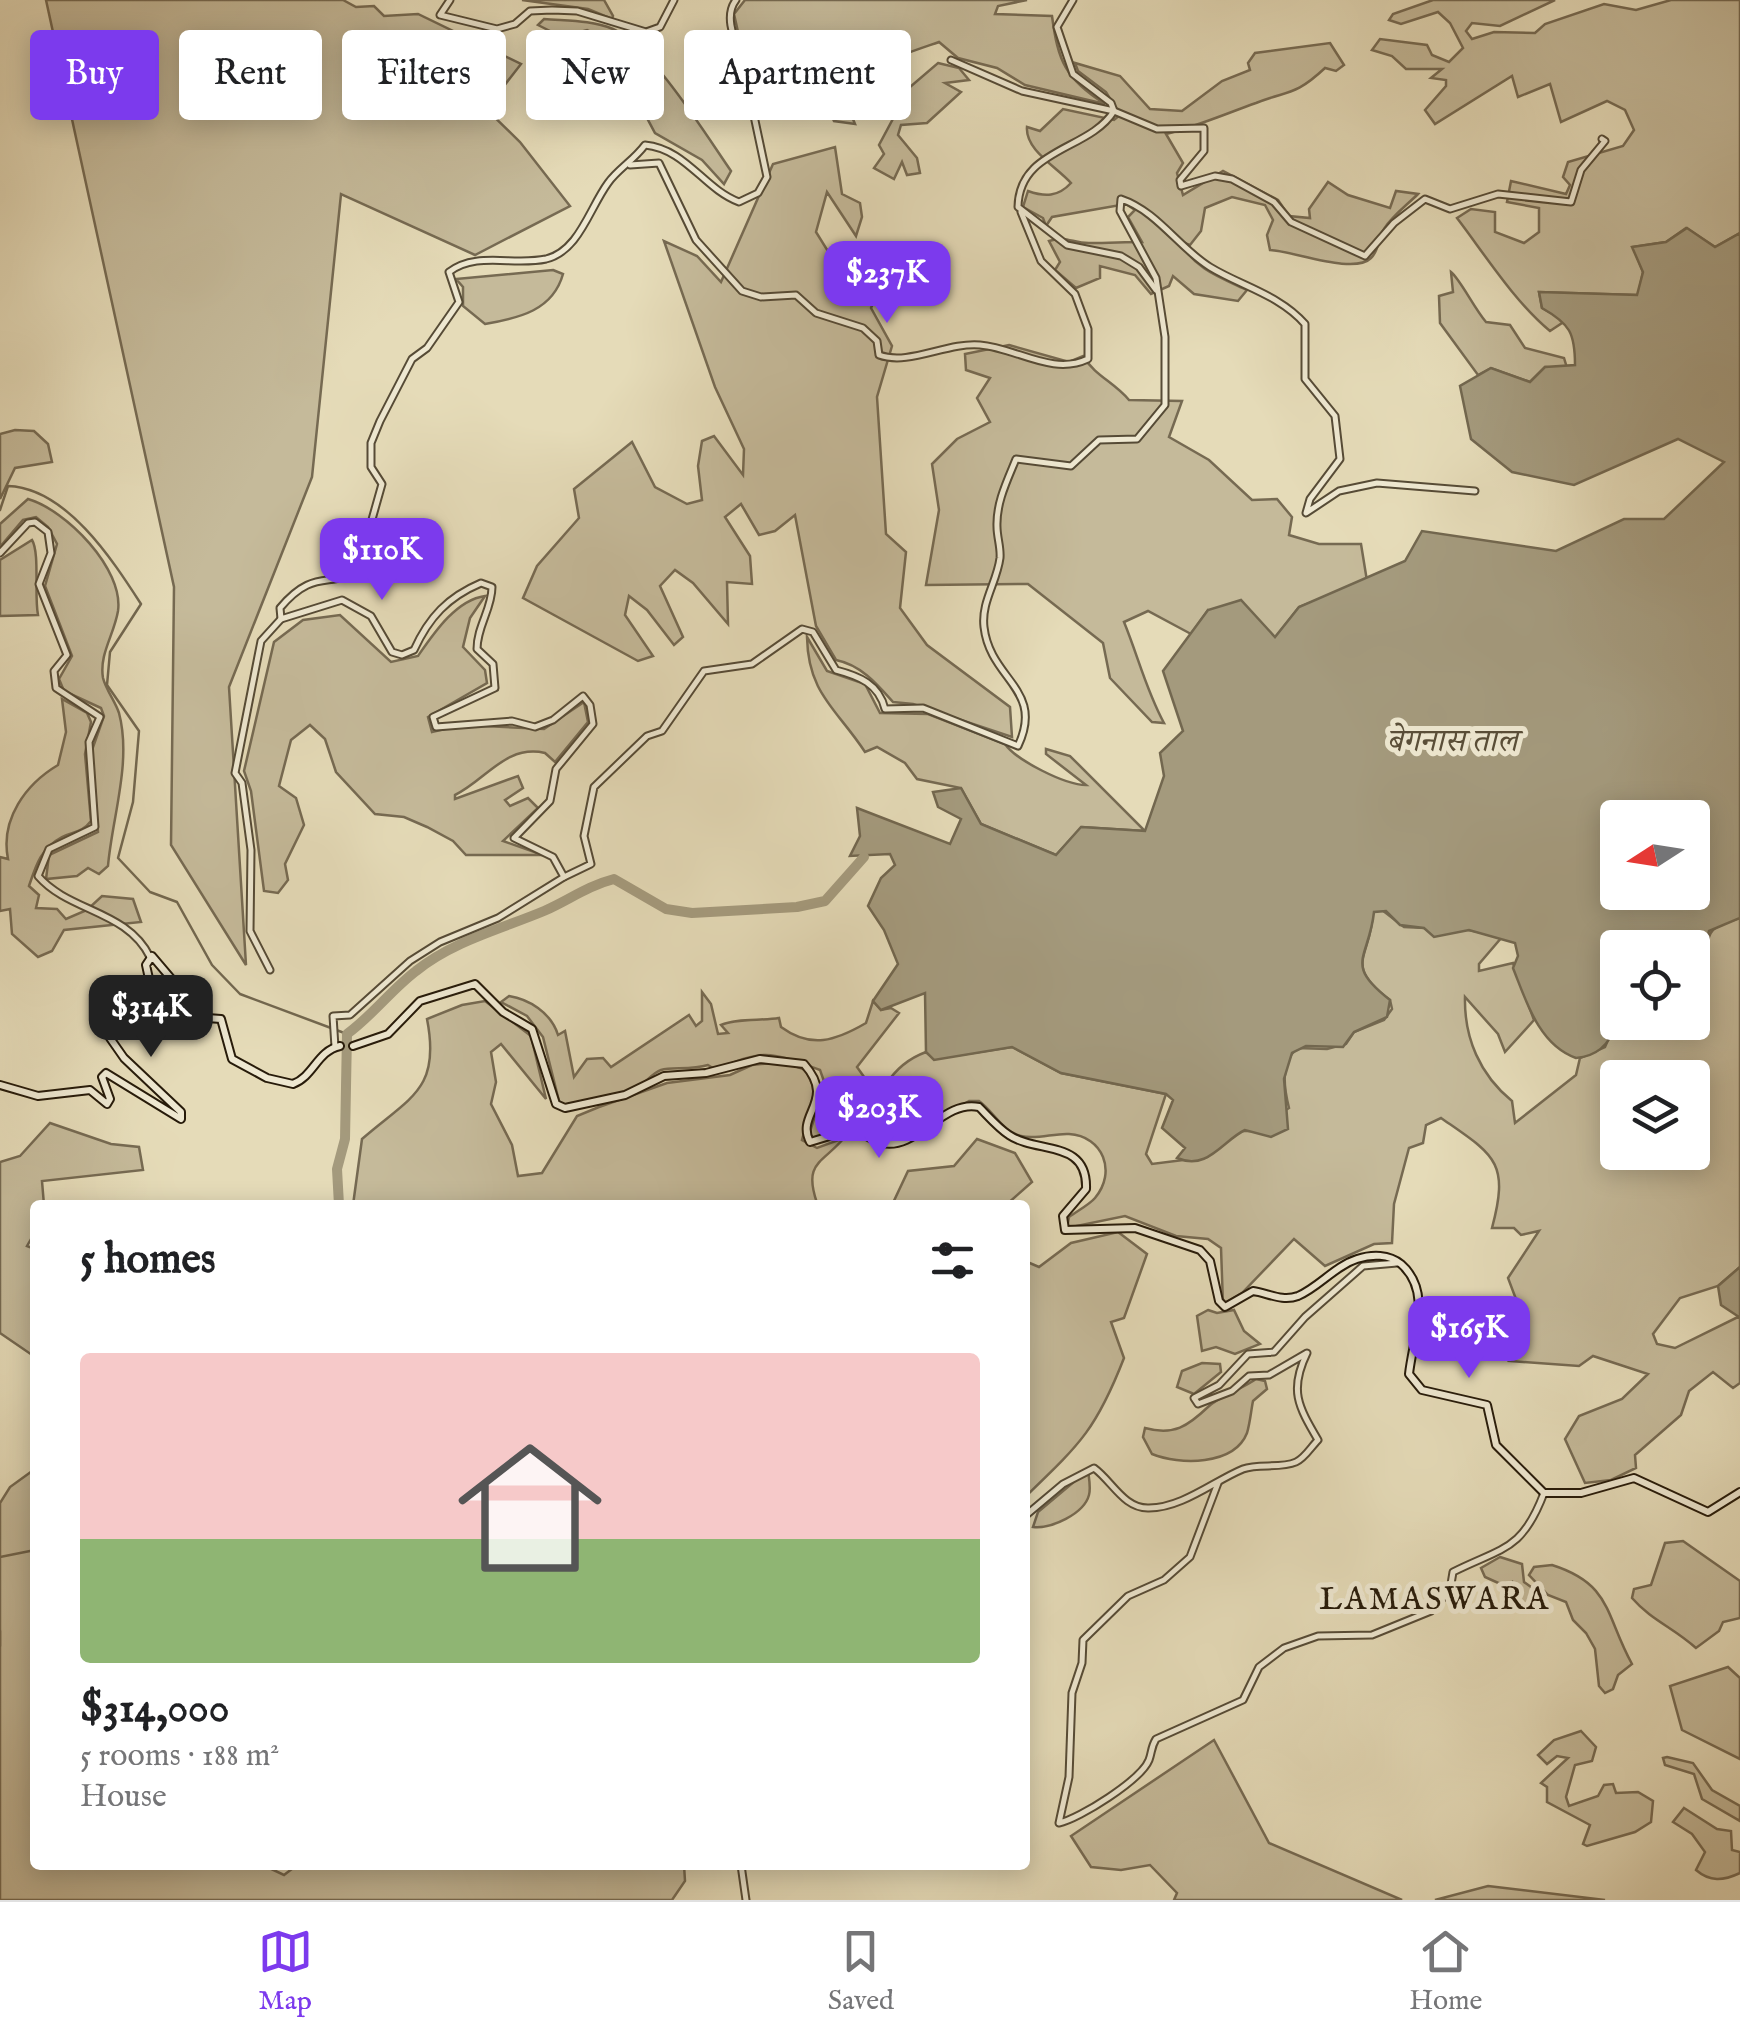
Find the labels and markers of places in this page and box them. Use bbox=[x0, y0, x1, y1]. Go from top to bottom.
pin: $237K bbox=[817, 241, 957, 326]
pin: $110K bbox=[312, 518, 452, 603]
pin: $314K bbox=[81, 975, 221, 1060]
pin: $203K bbox=[809, 1076, 949, 1161]
pin: $165K bbox=[1399, 1296, 1539, 1381]

